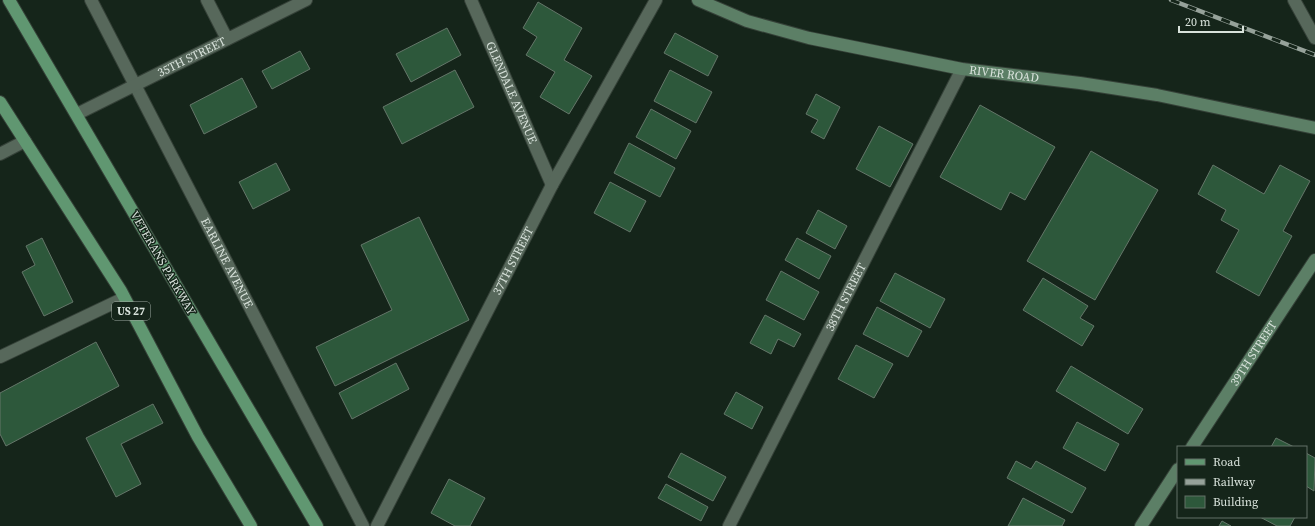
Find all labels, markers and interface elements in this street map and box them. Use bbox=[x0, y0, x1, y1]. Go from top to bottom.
scale bar bbox=[1179, 8, 1243, 34]
text: 20 m bbox=[1185, 14, 1211, 30]
street label: 35TH STREET bbox=[155, 33, 229, 81]
street label: GLENDALE AVENUE bbox=[482, 39, 541, 146]
street label: RIVER ROAD bbox=[968, 62, 1040, 86]
street label: VETERANS PARKWAY bbox=[127, 208, 200, 318]
street label: EARLINE AVENUE bbox=[197, 215, 257, 311]
street label: 37TH STREET bbox=[489, 223, 538, 298]
street label: 38TH STREET bbox=[822, 260, 870, 334]
road number: US 27 bbox=[112, 302, 150, 320]
street label: 39TH STREET bbox=[1226, 317, 1281, 389]
legend bbox=[1177, 446, 1307, 518]
text: Road bbox=[1213, 454, 1240, 470]
text: Railway bbox=[1213, 474, 1256, 490]
text: Building bbox=[1213, 494, 1258, 510]

